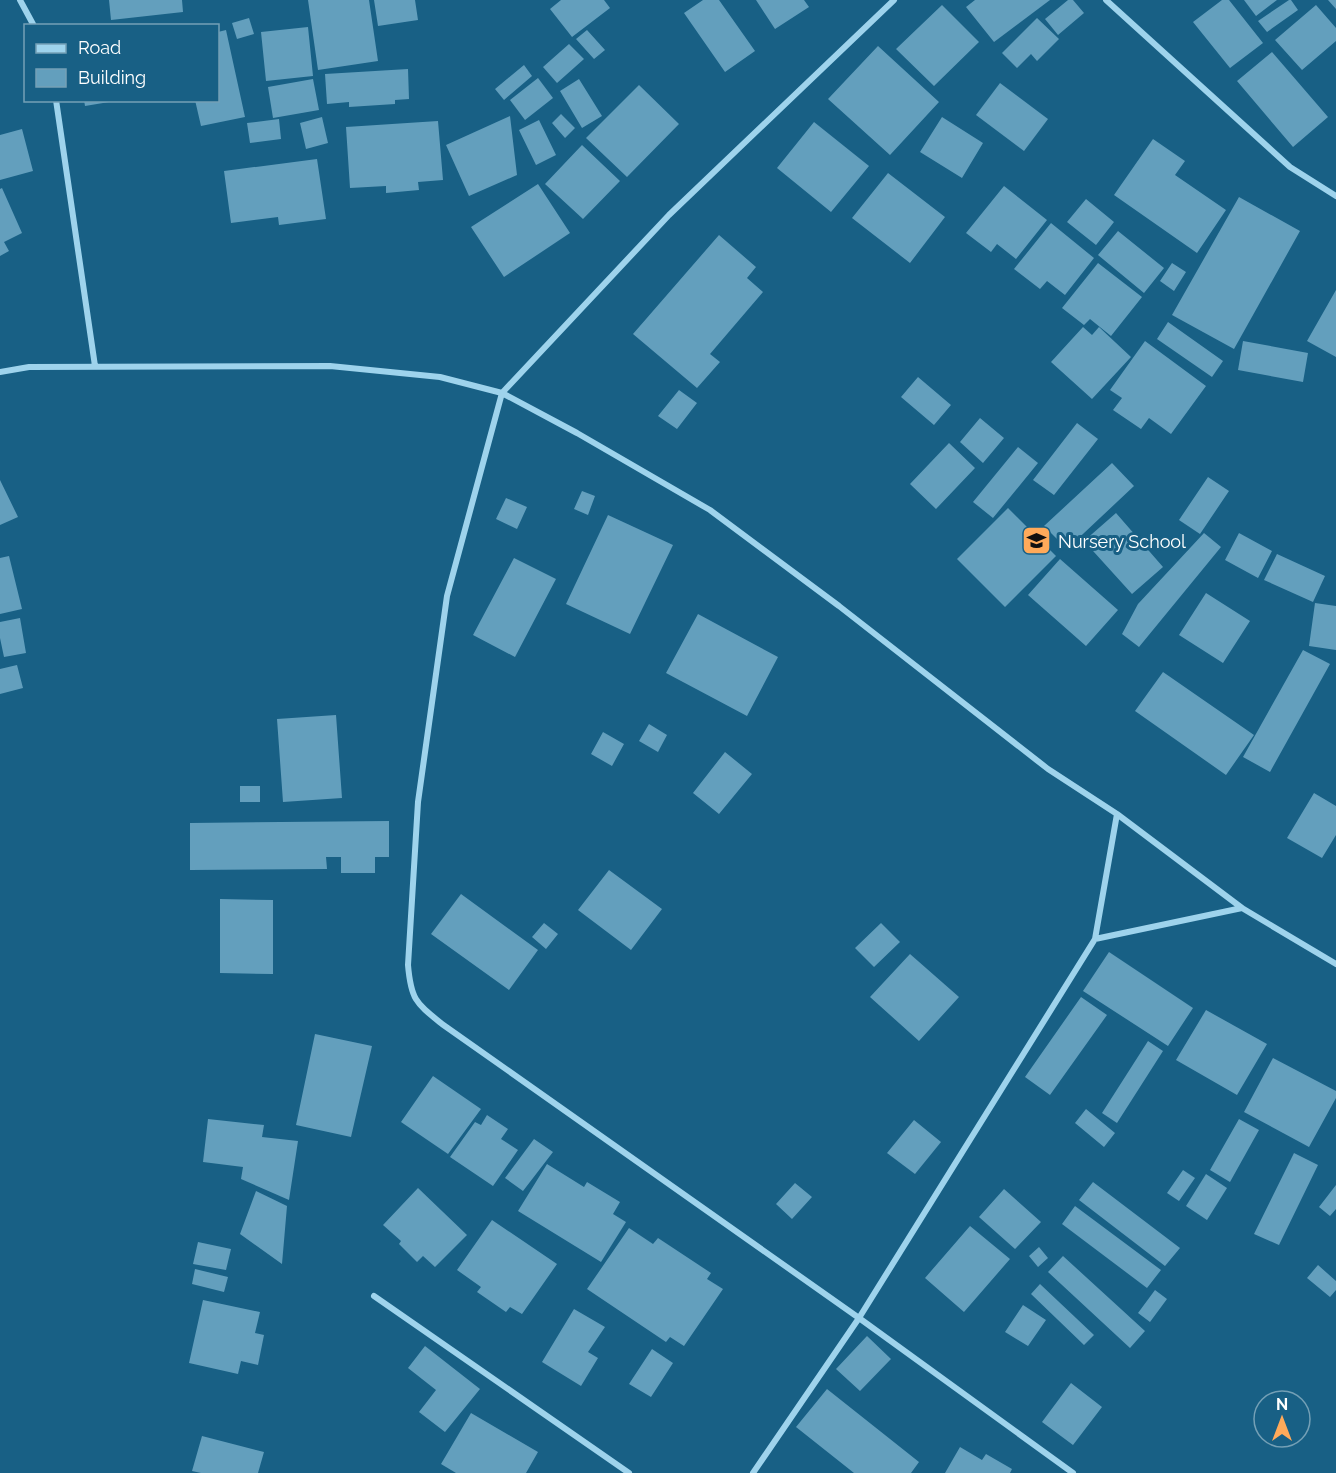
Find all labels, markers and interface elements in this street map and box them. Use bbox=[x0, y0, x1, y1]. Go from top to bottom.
legend bbox=[24, 24, 219, 102]
text: Road bbox=[78, 37, 121, 58]
text: Building bbox=[78, 67, 146, 88]
school or university icon: Nursery School bbox=[1021, 525, 1053, 557]
place label: Nursery School bbox=[1058, 531, 1186, 552]
north arrow bbox=[1252, 1389, 1312, 1449]
text: N bbox=[1276, 1395, 1288, 1414]

